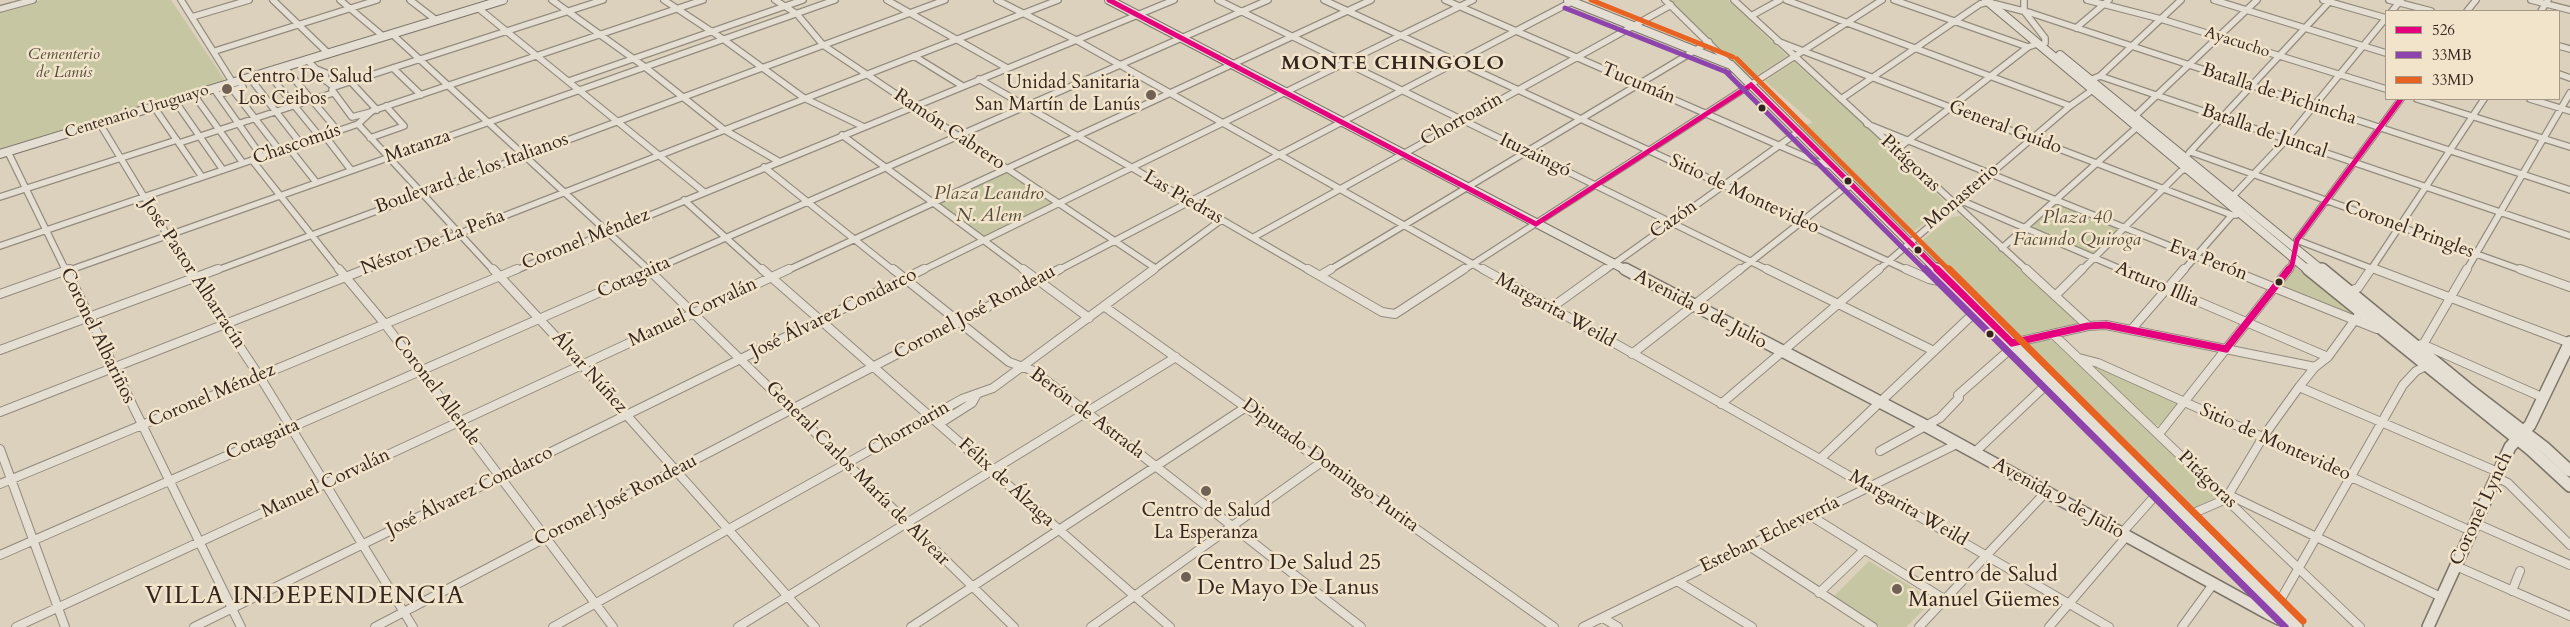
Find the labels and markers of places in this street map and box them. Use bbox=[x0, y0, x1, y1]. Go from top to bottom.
place label: Centro De Salud Los Ceibos bbox=[238, 67, 373, 111]
place label: Unidad Sanitaria San Martín de Lanús bbox=[975, 73, 1140, 117]
marker: Centro De Salud Los Ceibos bbox=[220, 82, 234, 96]
marker: Unidad Sanitaria San Martín de Lanús bbox=[1144, 88, 1158, 102]
unlabelled marker bbox=[1757, 103, 1767, 113]
unlabelled marker bbox=[1843, 176, 1853, 186]
unlabelled marker bbox=[1913, 245, 1923, 255]
unlabelled marker bbox=[2274, 277, 2284, 287]
unlabelled marker bbox=[1985, 329, 1995, 339]
marker: Centro de Salud La Esperanza bbox=[1199, 484, 1213, 498]
place label: Centro de Salud La Esperanza bbox=[1141, 501, 1271, 545]
place label: Centro De Salud 25 De Mayo De Lanus bbox=[1197, 551, 1381, 602]
place label: Centro de Salud Manuel Güemes bbox=[1908, 563, 2060, 614]
marker: Centro De Salud 25 De Mayo De Lanus bbox=[1179, 570, 1193, 584]
marker: Centro de Salud Manuel Güemes bbox=[1890, 582, 1904, 596]

